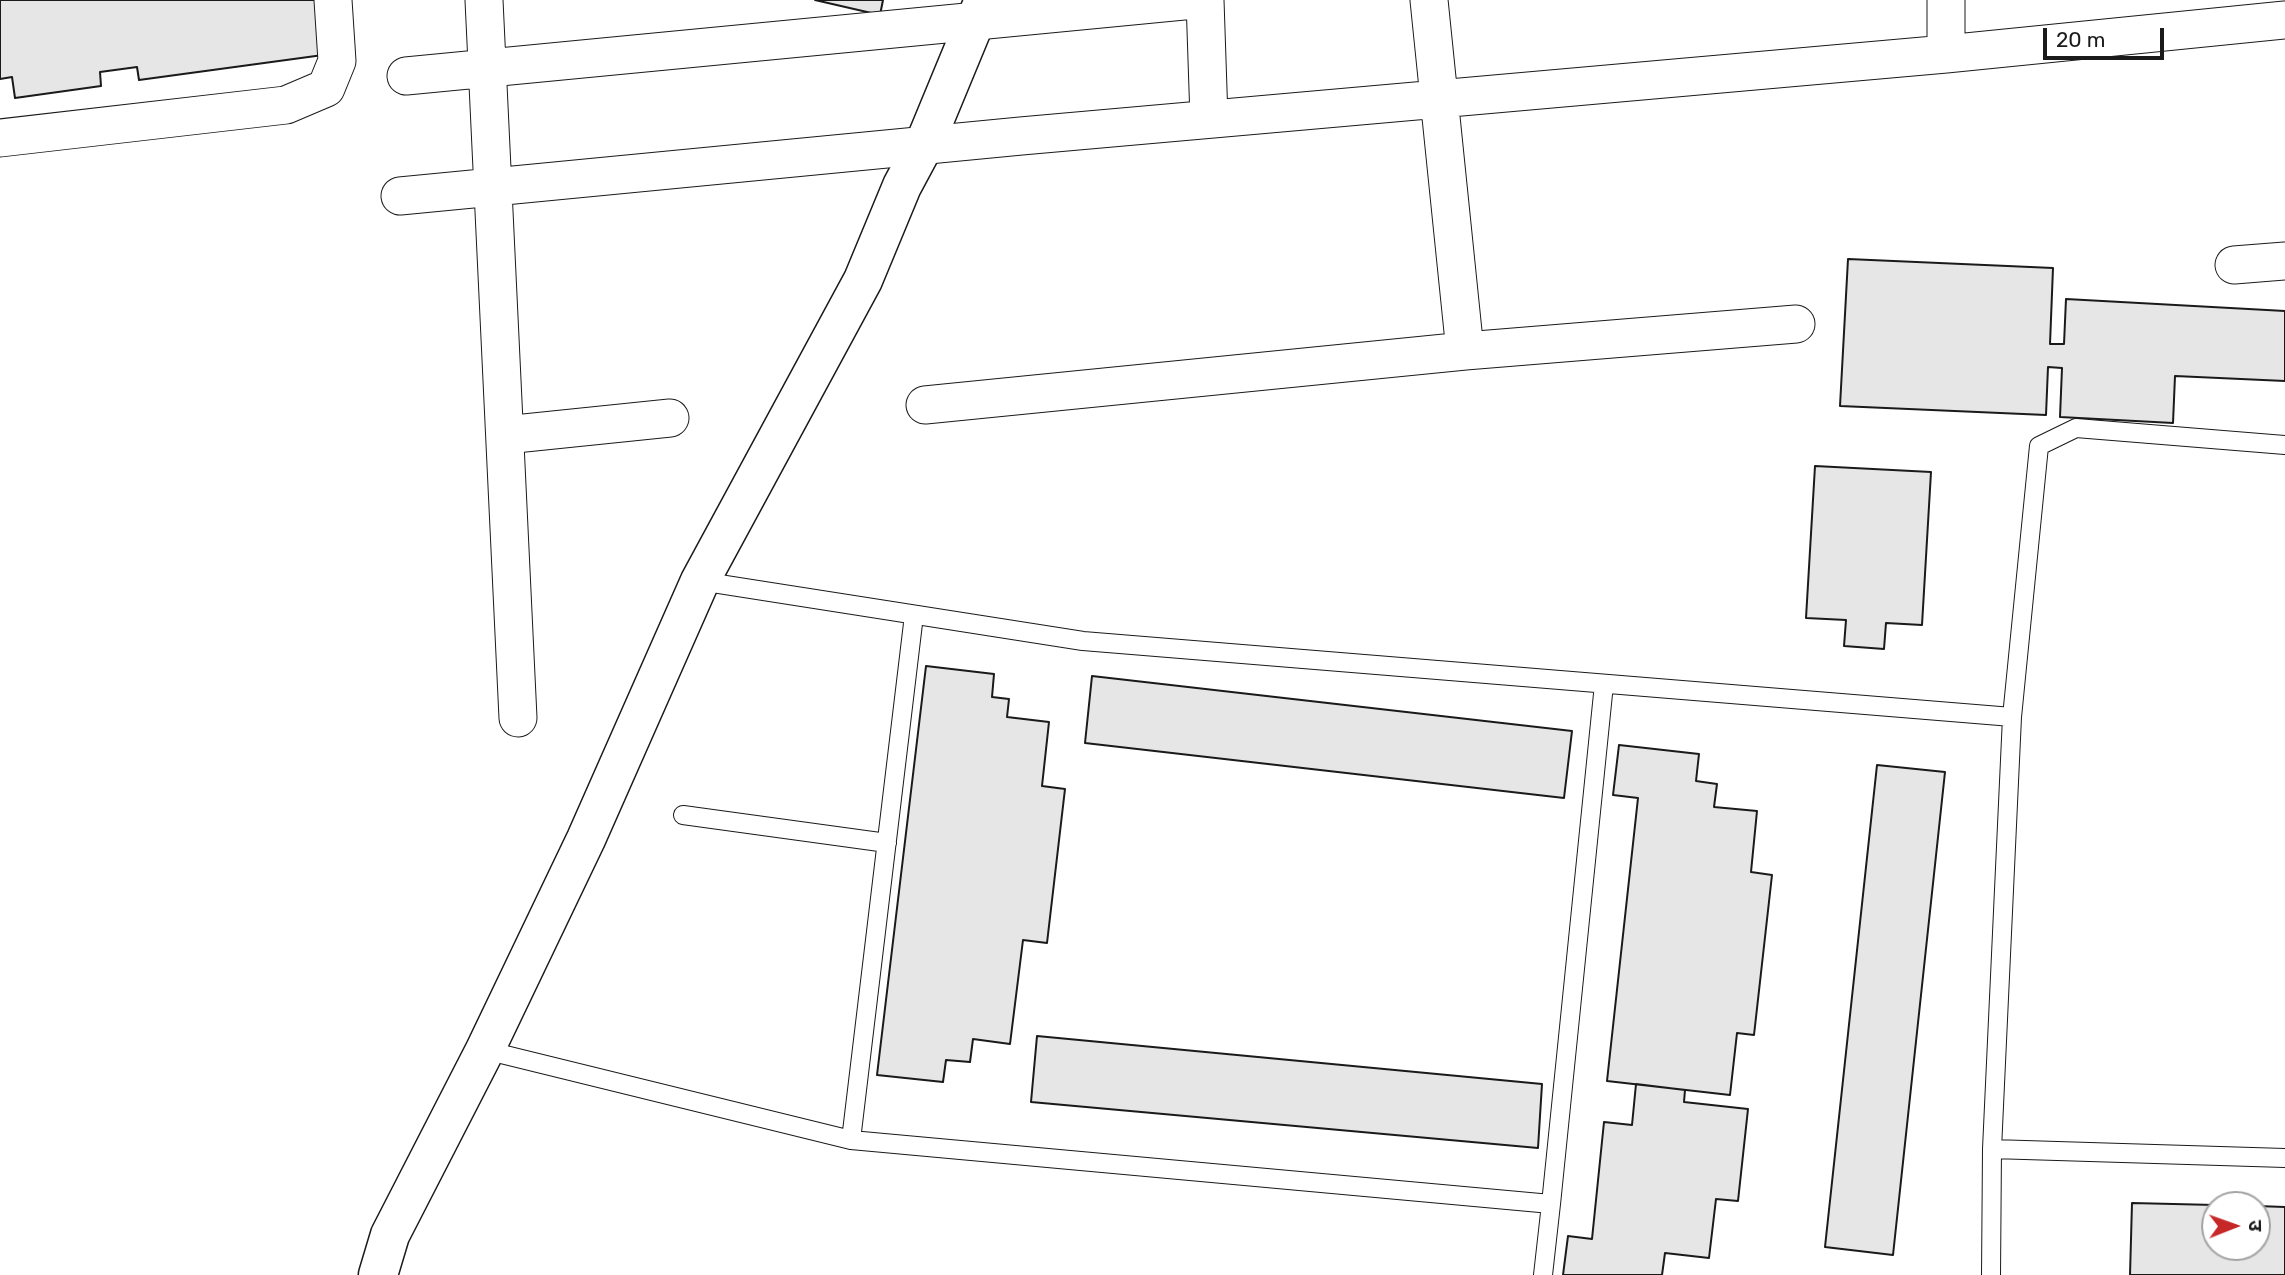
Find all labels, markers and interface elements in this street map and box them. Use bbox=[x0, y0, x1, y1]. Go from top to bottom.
scale bar bbox=[2047, 14, 2168, 58]
text: 20 m bbox=[2056, 27, 2105, 52]
north arrow bbox=[2201, 1191, 2271, 1261]
text: उ bbox=[2244, 1220, 2267, 1231]

